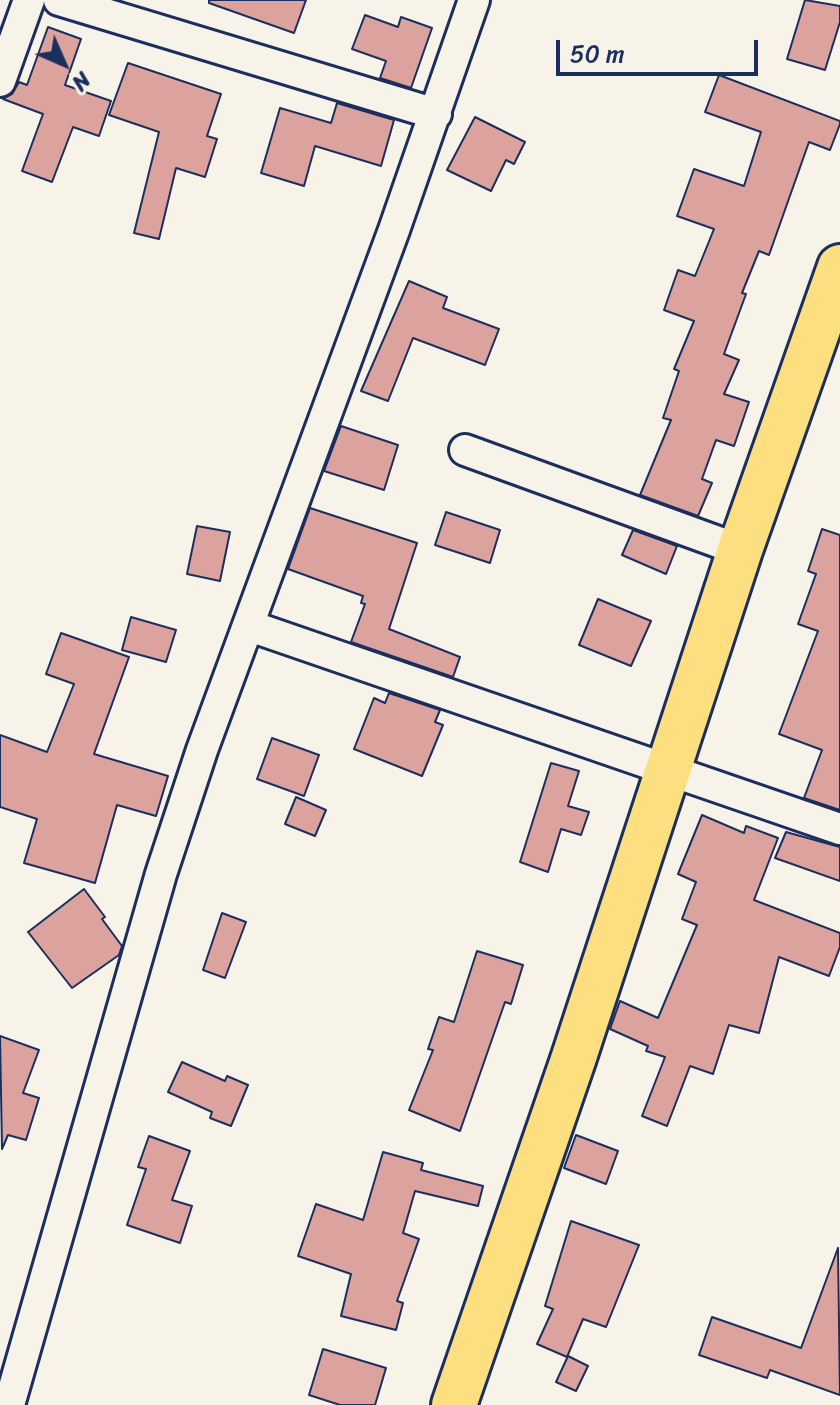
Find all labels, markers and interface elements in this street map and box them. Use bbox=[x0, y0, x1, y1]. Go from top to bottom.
north arrow bbox=[24, 24, 104, 104]
scale bar bbox=[560, 24, 762, 74]
text: 50 m bbox=[570, 33, 625, 75]
text: N bbox=[62, 62, 101, 101]

